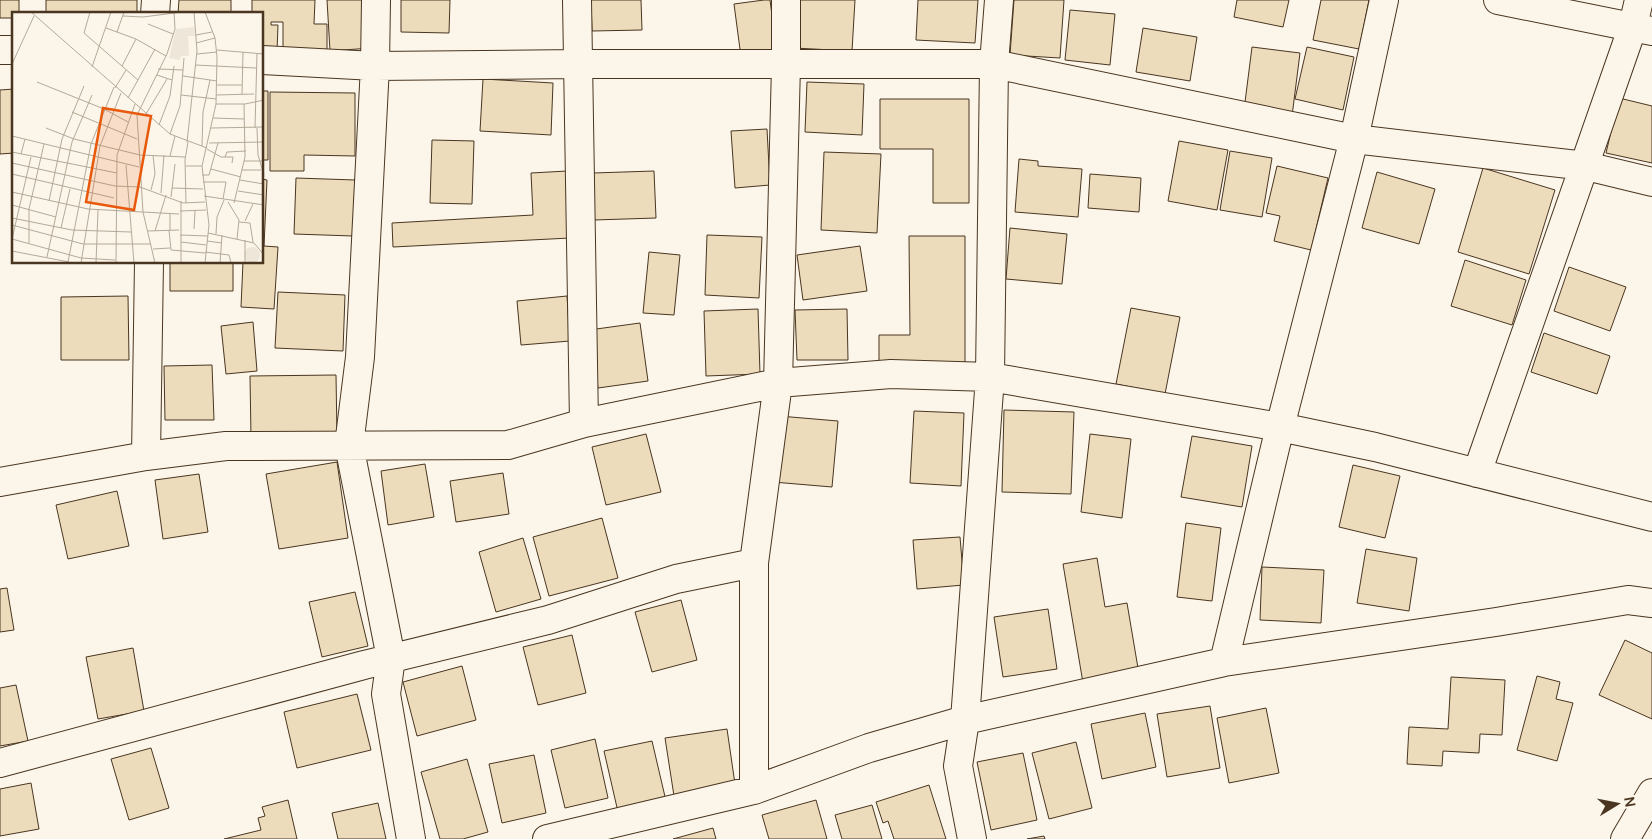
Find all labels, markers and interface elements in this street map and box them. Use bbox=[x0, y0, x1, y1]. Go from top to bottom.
inset map bbox=[12, 12, 264, 264]
north arrow bbox=[1592, 779, 1642, 829]
text: N bbox=[1620, 795, 1641, 808]

